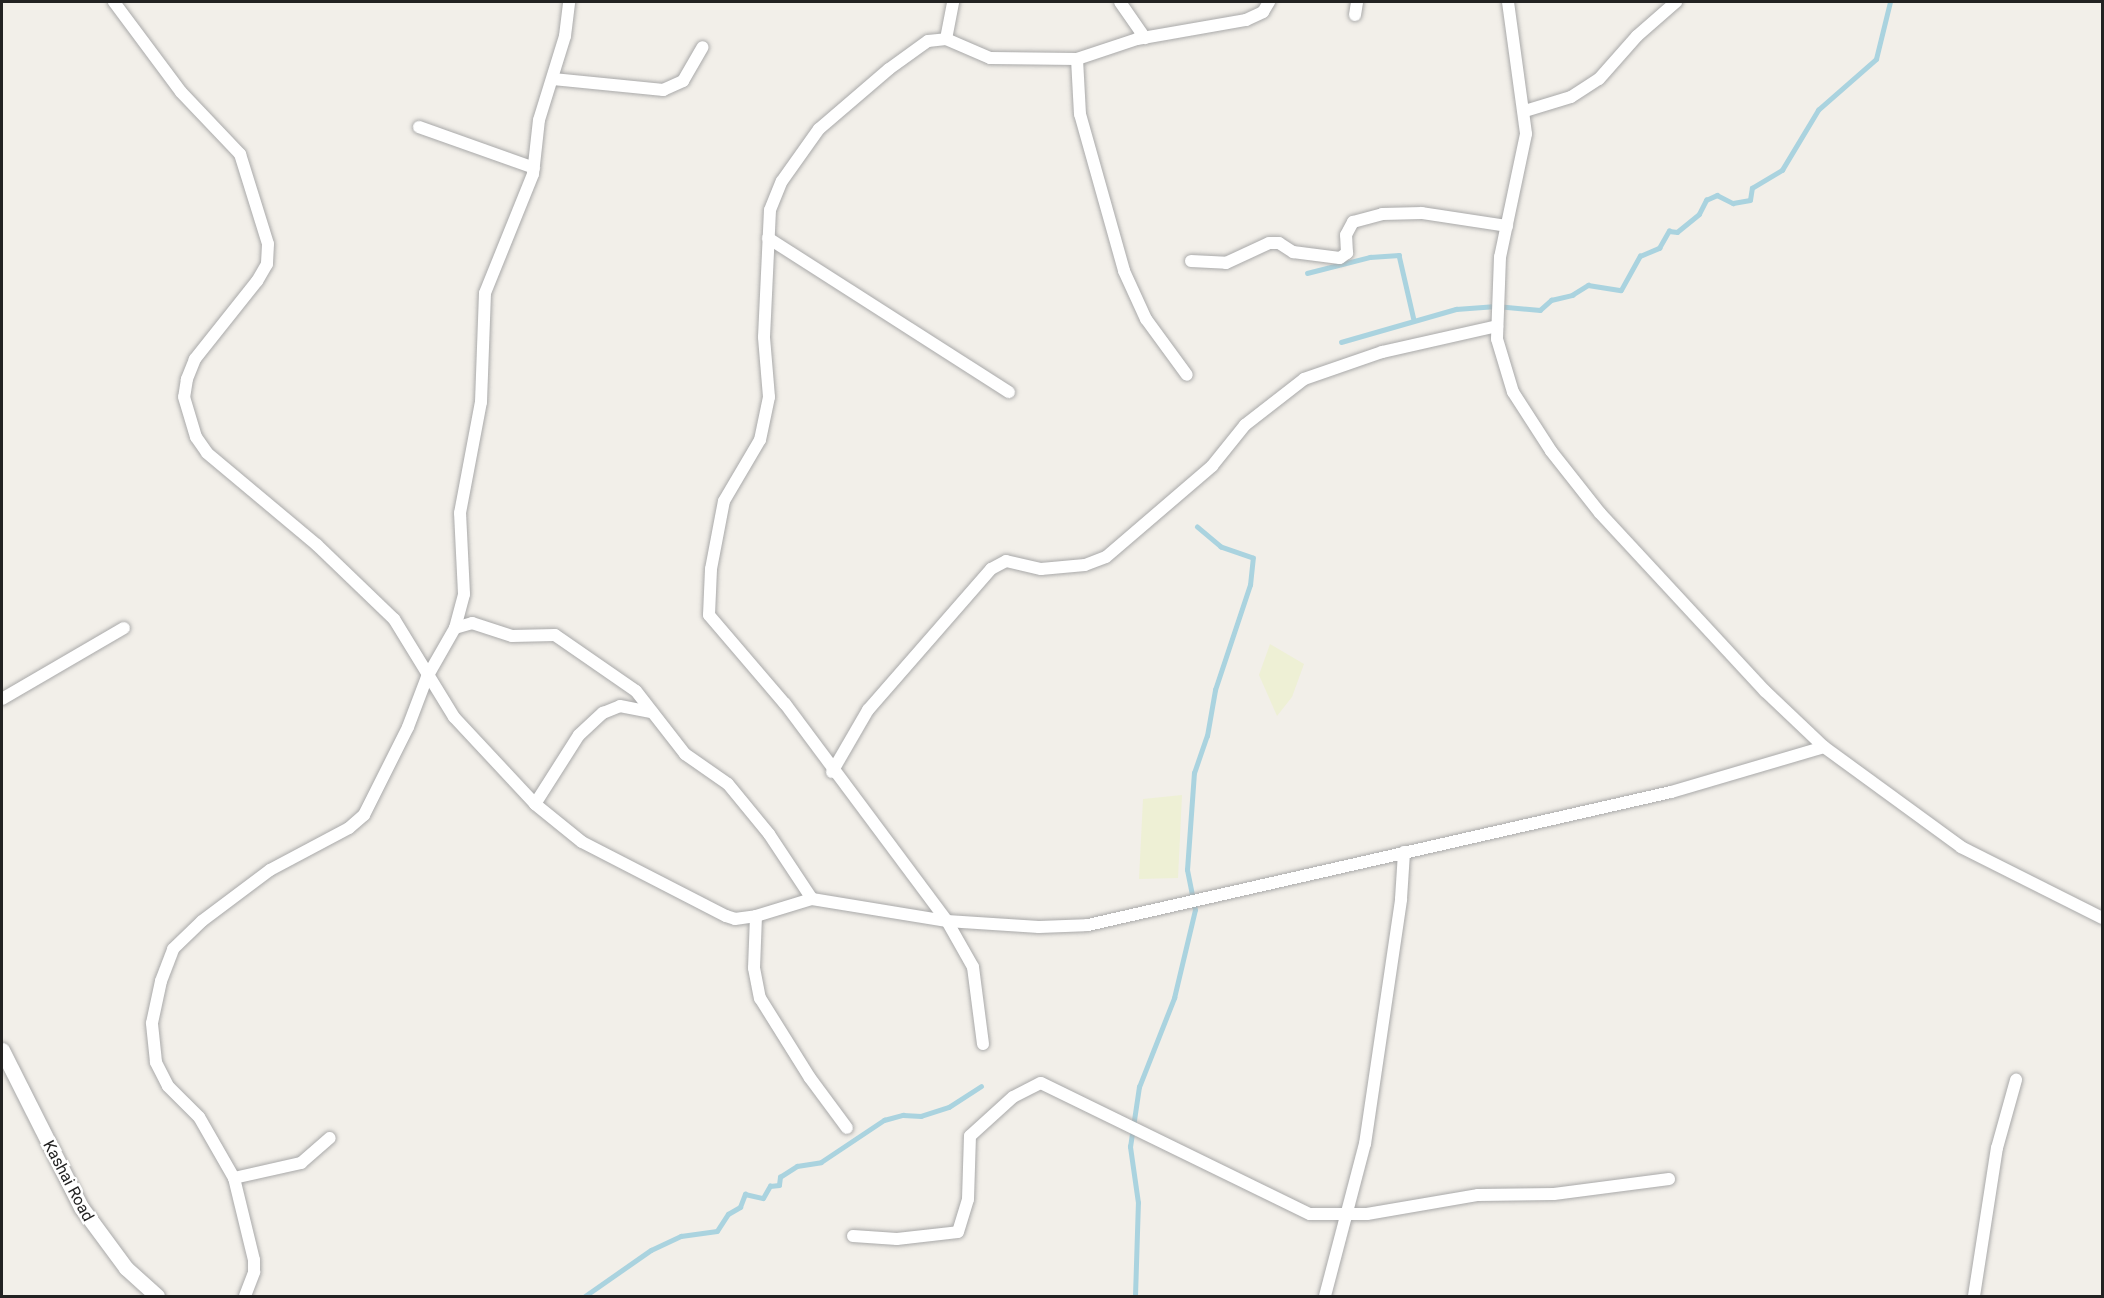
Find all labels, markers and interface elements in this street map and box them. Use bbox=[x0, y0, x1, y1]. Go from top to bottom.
street label: Kashai Road bbox=[39, 1137, 97, 1225]

